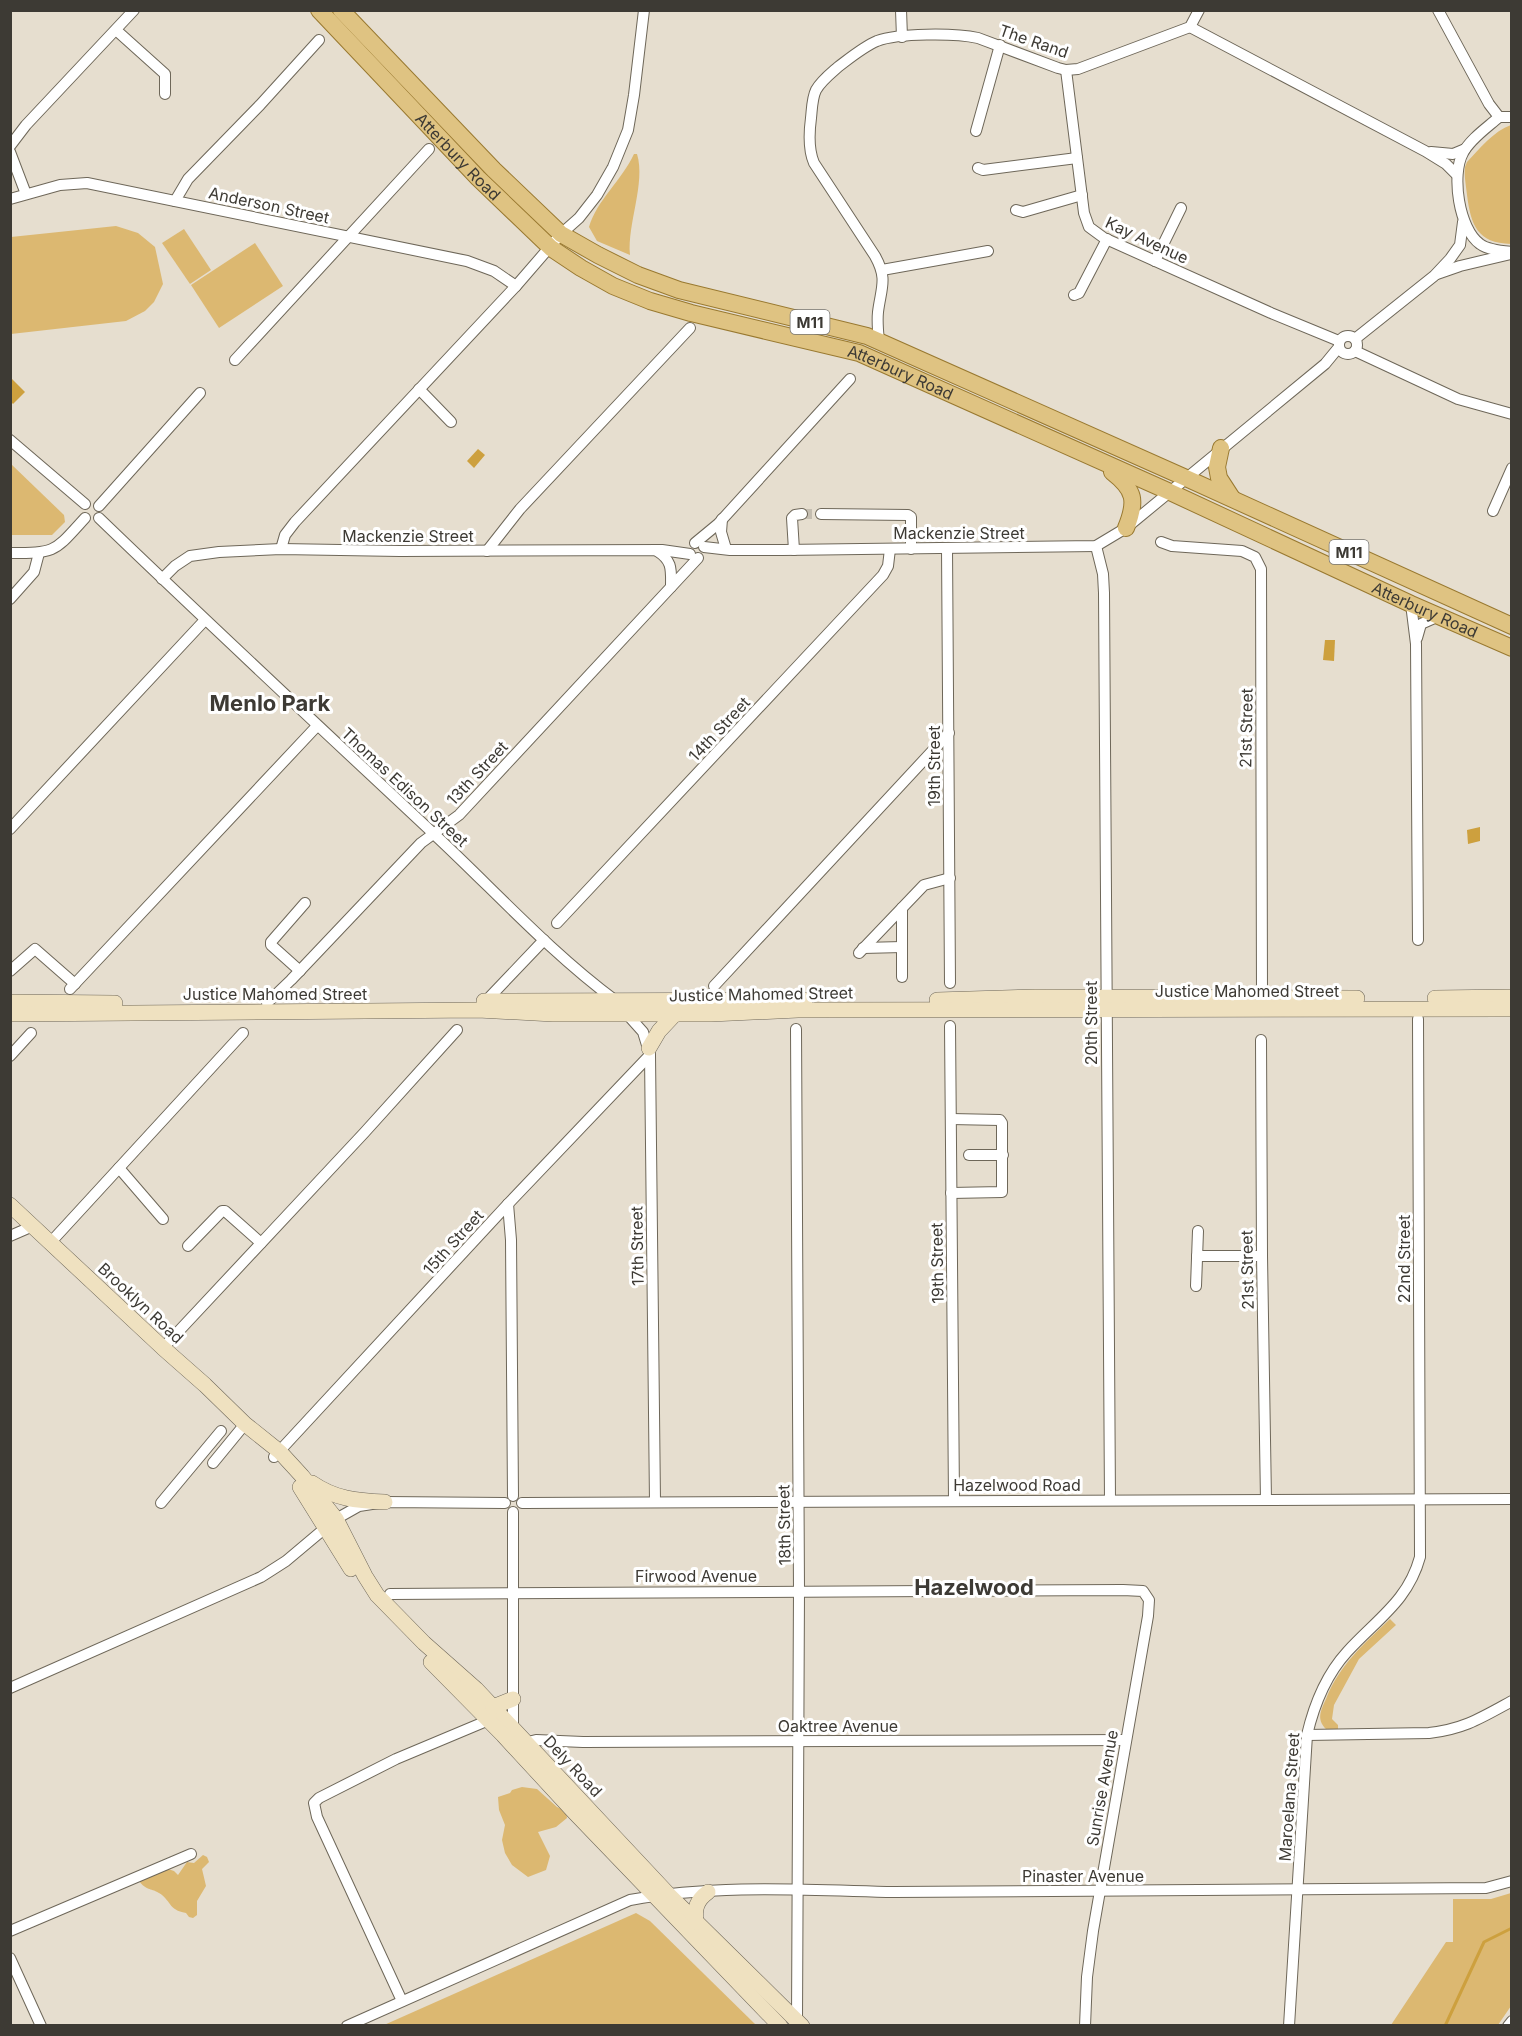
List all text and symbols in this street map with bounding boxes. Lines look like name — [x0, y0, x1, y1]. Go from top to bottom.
street label: The Rand — [997, 20, 1071, 62]
street label: Atterbury Road — [411, 108, 505, 204]
street label: Anderson Street — [207, 182, 331, 228]
street label: Kay Avenue — [1102, 212, 1192, 268]
road number: M11 — [790, 310, 830, 334]
street label: Atterbury Road — [845, 341, 957, 404]
street label: Mackenzie Street — [893, 523, 1025, 543]
street label: Mackenzie Street — [342, 526, 474, 546]
road number: M11 — [1330, 540, 1368, 564]
street label: Atterbury Road — [1369, 577, 1481, 642]
street label: 21st Street — [1235, 688, 1257, 768]
district label: Menlo Park — [210, 690, 331, 716]
street label: 14th Street — [684, 692, 754, 766]
street label: Thomas Edison Street — [338, 723, 472, 851]
street label: 19th Street — [924, 725, 944, 807]
street label: 13th Street — [442, 737, 512, 809]
street label: 20th Street — [1081, 981, 1101, 1065]
street label: Justice Mahomed Street — [1155, 981, 1339, 1001]
street label: Justice Mahomed Street — [669, 982, 853, 1006]
street label: Justice Mahomed Street — [183, 984, 367, 1004]
street label: 15th Street — [419, 1205, 487, 1279]
street label: 17th Street — [626, 1206, 648, 1286]
street label: 22nd Street — [1394, 1215, 1414, 1303]
street label: 19th Street — [926, 1222, 948, 1304]
street label: 21st Street — [1236, 1230, 1258, 1310]
street label: Brooklyn Road — [94, 1258, 188, 1348]
street label: Hazelwood Road — [953, 1475, 1081, 1495]
street label: 18th Street — [773, 1484, 795, 1566]
street label: Firwood Avenue — [635, 1566, 757, 1586]
district label: Hazelwood — [914, 1574, 1034, 1600]
street label: Oaktree Avenue — [778, 1716, 898, 1736]
street label: Sunrise Avenue — [1082, 1728, 1122, 1848]
street label: Dely Road — [539, 1731, 607, 1801]
street label: Maroelana Street — [1275, 1732, 1303, 1862]
street label: Pinaster Avenue — [1022, 1866, 1144, 1886]

